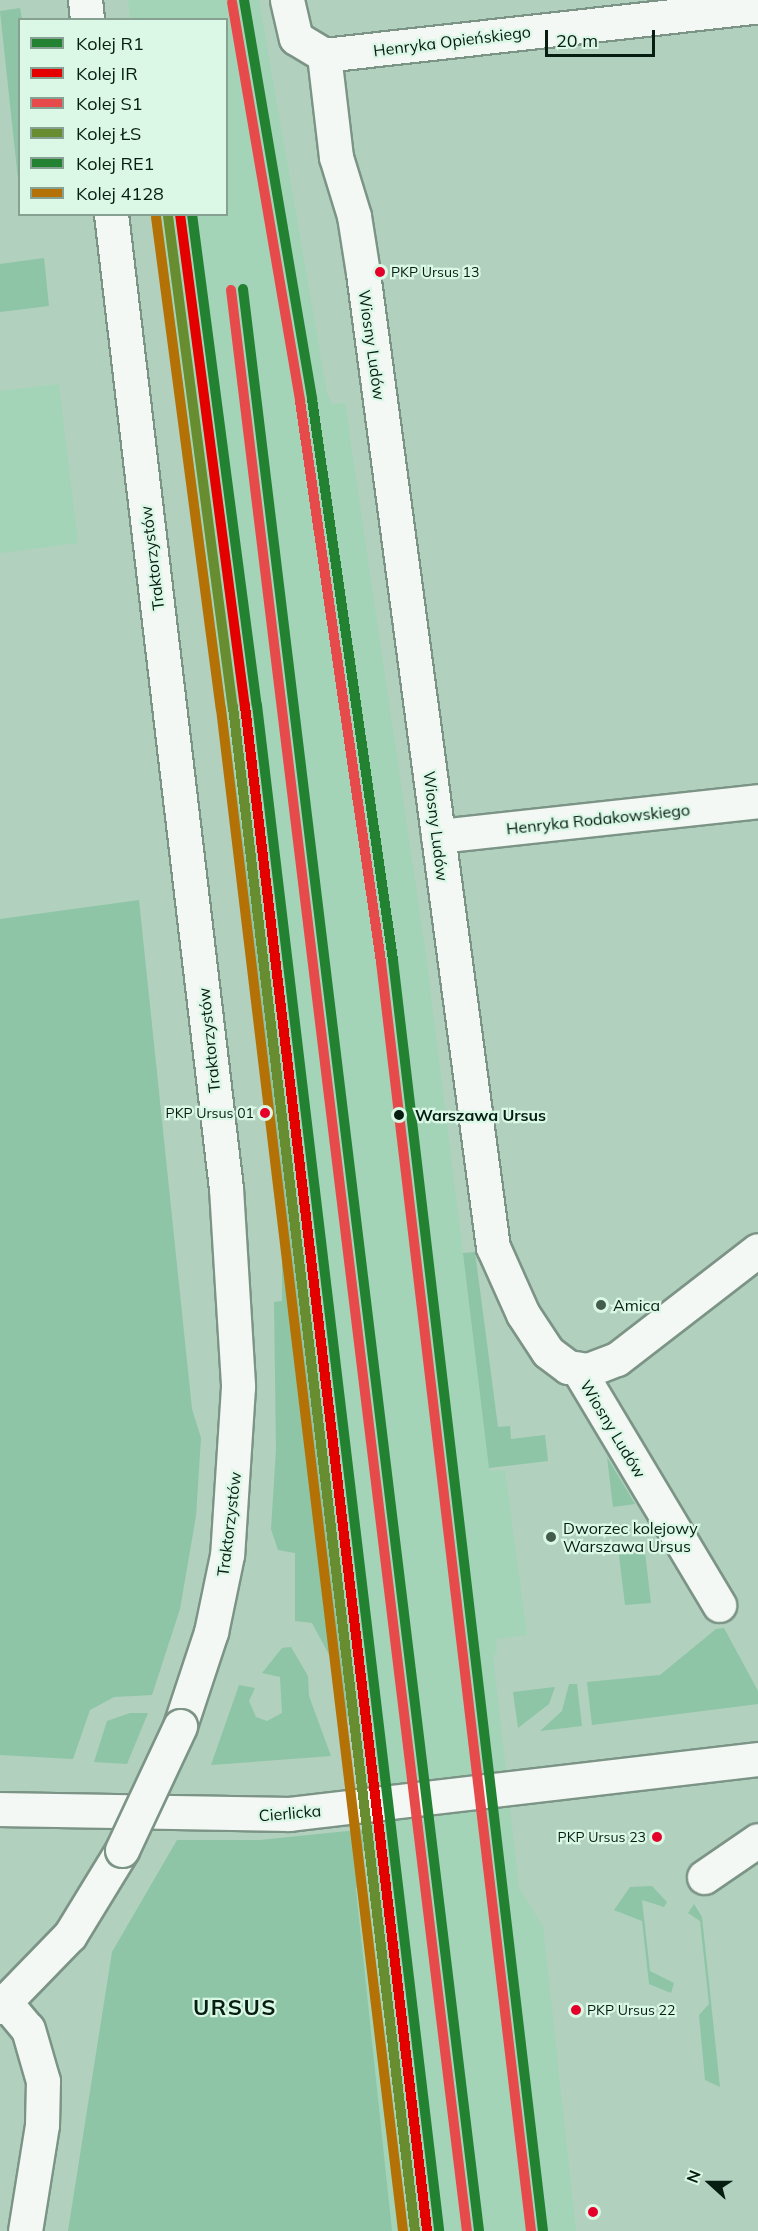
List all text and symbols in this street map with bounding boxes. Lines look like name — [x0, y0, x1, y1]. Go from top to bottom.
legend — [18, 18, 228, 216]
scale bar — [548, 18, 658, 56]
street label: Henryka Opieńskiego — [372, 22, 532, 60]
text: 20 m — [556, 29, 598, 52]
text: Kolej R1 — [76, 32, 144, 55]
text: Kolej IR — [76, 62, 138, 85]
text: Kolej S1 — [76, 92, 143, 115]
text: Kolej ŁS — [76, 122, 141, 145]
text: Kolej RE1 — [76, 152, 154, 175]
text: Kolej 4128 — [76, 182, 164, 205]
place label: PKP Ursus 13 — [391, 264, 479, 280]
marker: PKP Ursus 13 — [374, 266, 386, 278]
street label: Wiosny Ludów — [355, 289, 389, 401]
street label: Traktorzystów — [136, 505, 168, 611]
street label: Wiosny Ludów — [420, 770, 452, 882]
street label: Henryka Rodakowskiego — [505, 800, 691, 838]
street label: Traktorzystów — [194, 987, 224, 1093]
marker: Warszawa Ursus — [388, 1104, 410, 1126]
place label: PKP Ursus 01 — [166, 1105, 254, 1121]
place label: Warszawa Ursus — [415, 1105, 546, 1125]
marker: PKP Ursus 01 — [259, 1107, 271, 1119]
place label: Amica — [613, 1295, 660, 1315]
marker: Amica — [594, 1298, 608, 1312]
street label: Wiosny Ludów — [576, 1377, 650, 1481]
street label: Traktorzystów — [213, 1471, 245, 1577]
place label: Dworzec kolejowy Warszawa Ursus — [563, 1518, 698, 1556]
marker: Dworzec kolejowy Warszawa Ursus — [544, 1530, 558, 1544]
street label: Cierlicka — [258, 1801, 322, 1825]
place label: PKP Ursus 23 — [558, 1829, 646, 1845]
marker: PKP Ursus 23 — [651, 1831, 663, 1843]
district label: URSUS — [193, 1995, 277, 2021]
place label: PKP Ursus 22 — [587, 2002, 675, 2018]
marker: PKP Ursus 22 — [570, 2004, 582, 2016]
north arrow — [680, 2153, 740, 2213]
text: N — [682, 2167, 705, 2186]
unlabelled marker — [587, 2206, 599, 2218]

